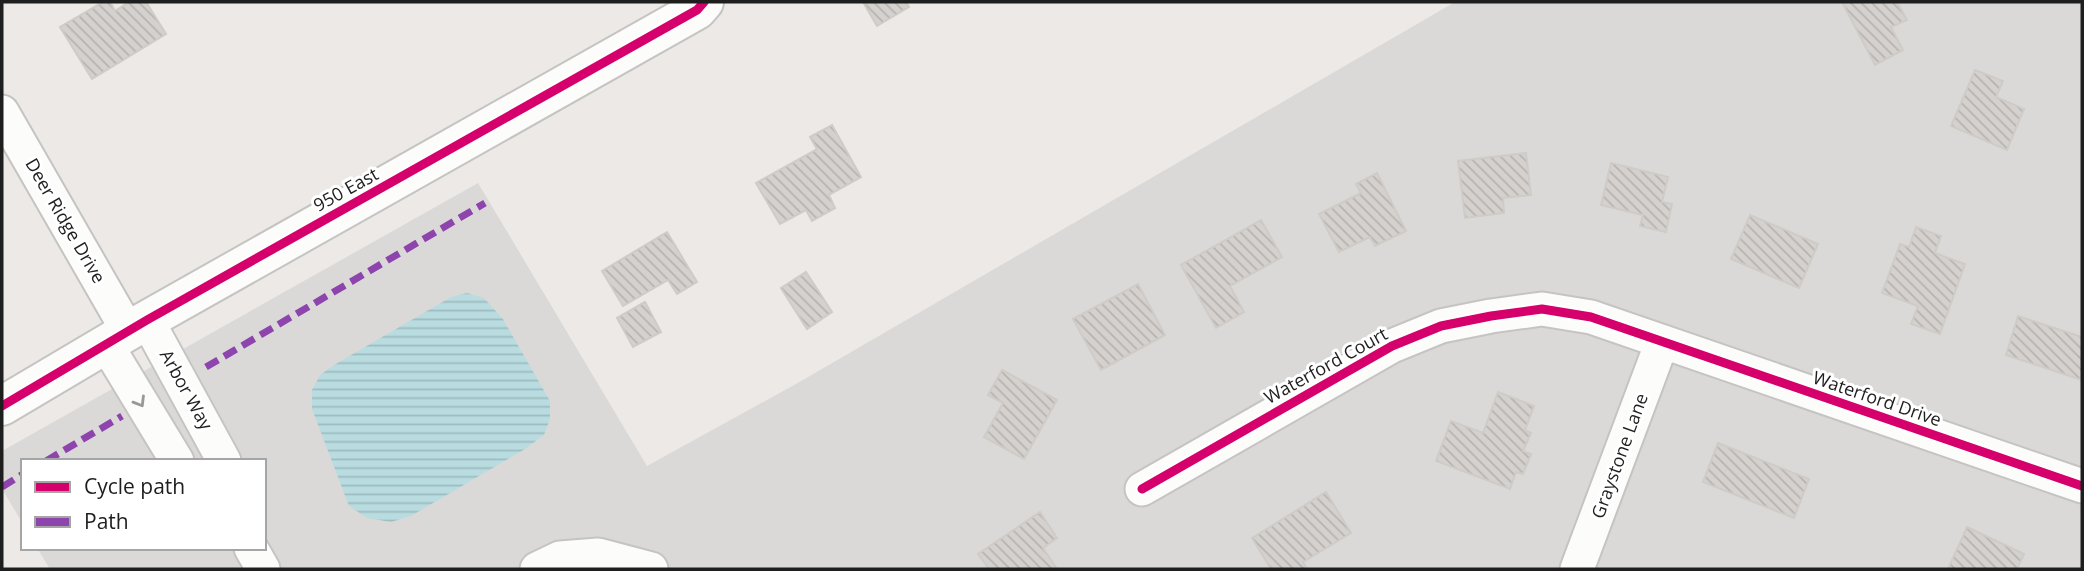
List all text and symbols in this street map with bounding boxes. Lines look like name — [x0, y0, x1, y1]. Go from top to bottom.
street label: Deer Ridge Drive — [20, 154, 111, 287]
street label: 950 East — [309, 162, 382, 217]
street label: Waterford Court — [1260, 321, 1391, 409]
street label: Arbor Way — [155, 345, 219, 435]
street label: Waterford Drive — [1810, 365, 1945, 431]
street label: Graystone Lane — [1585, 390, 1653, 522]
one-way arrow — [132, 395, 145, 408]
legend — [21, 459, 266, 550]
text: Cycle path — [84, 472, 185, 500]
text: Path — [84, 507, 129, 535]

